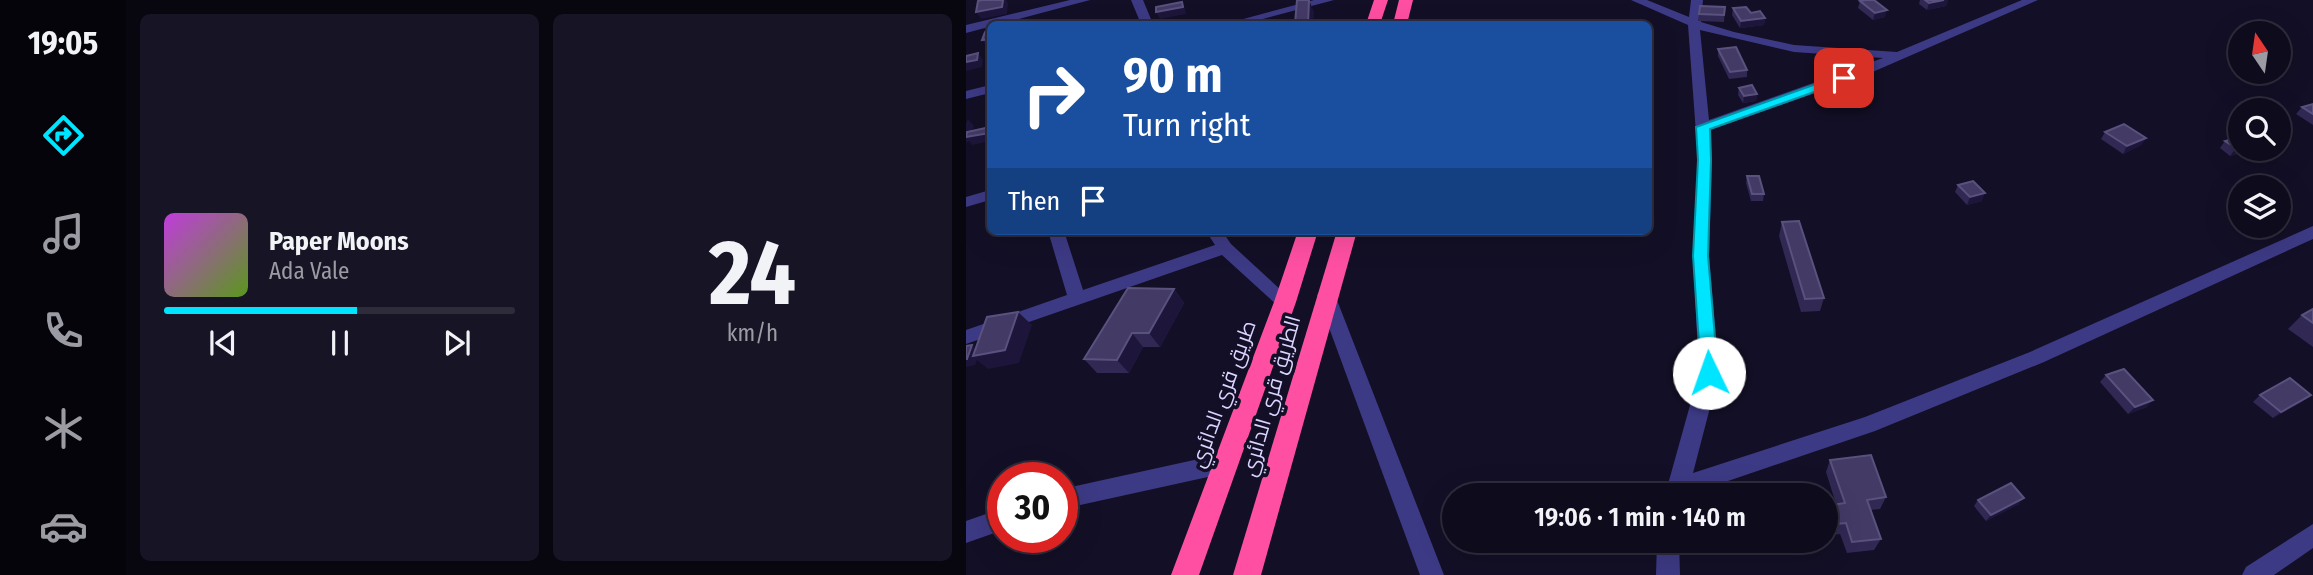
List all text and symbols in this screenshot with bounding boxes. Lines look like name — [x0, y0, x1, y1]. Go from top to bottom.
north arrow — [2228, 21, 2291, 84]
map controls — [2228, 21, 2291, 238]
text: 19:05 — [28, 24, 98, 62]
text: 90 m — [1123, 46, 1223, 105]
pin — [1814, 48, 1874, 108]
icon: right — [1008, 49, 1099, 140]
icon: arrive — [1825, 59, 1863, 97]
button: search — [2228, 98, 2291, 161]
text: Turn right — [1123, 106, 1250, 144]
icon: directions — [39, 111, 88, 160]
button: layers — [2228, 175, 2291, 238]
icon: arrive — [1074, 182, 1112, 220]
text: Then — [1008, 186, 1060, 217]
icon: music — [39, 209, 88, 258]
text: 24 — [709, 219, 796, 328]
text: Paper Moons — [269, 226, 409, 257]
text: Ada Vale — [269, 257, 349, 285]
icon: phone — [39, 306, 88, 355]
street label: الطريق قري الدائري — [1236, 312, 1309, 480]
street label: طريق قري الدائري — [1184, 317, 1264, 472]
text: km/h — [727, 319, 778, 347]
icon: previous — [204, 324, 242, 362]
icon: pause — [321, 324, 359, 362]
icon: next — [438, 324, 476, 362]
position arrow — [1672, 336, 1746, 410]
icon: climate — [39, 404, 88, 453]
speed limit sign: 30 — [987, 462, 1078, 553]
icon: car — [39, 502, 88, 551]
text: 19:06 · 1 min · 140 m — [1534, 502, 1746, 533]

